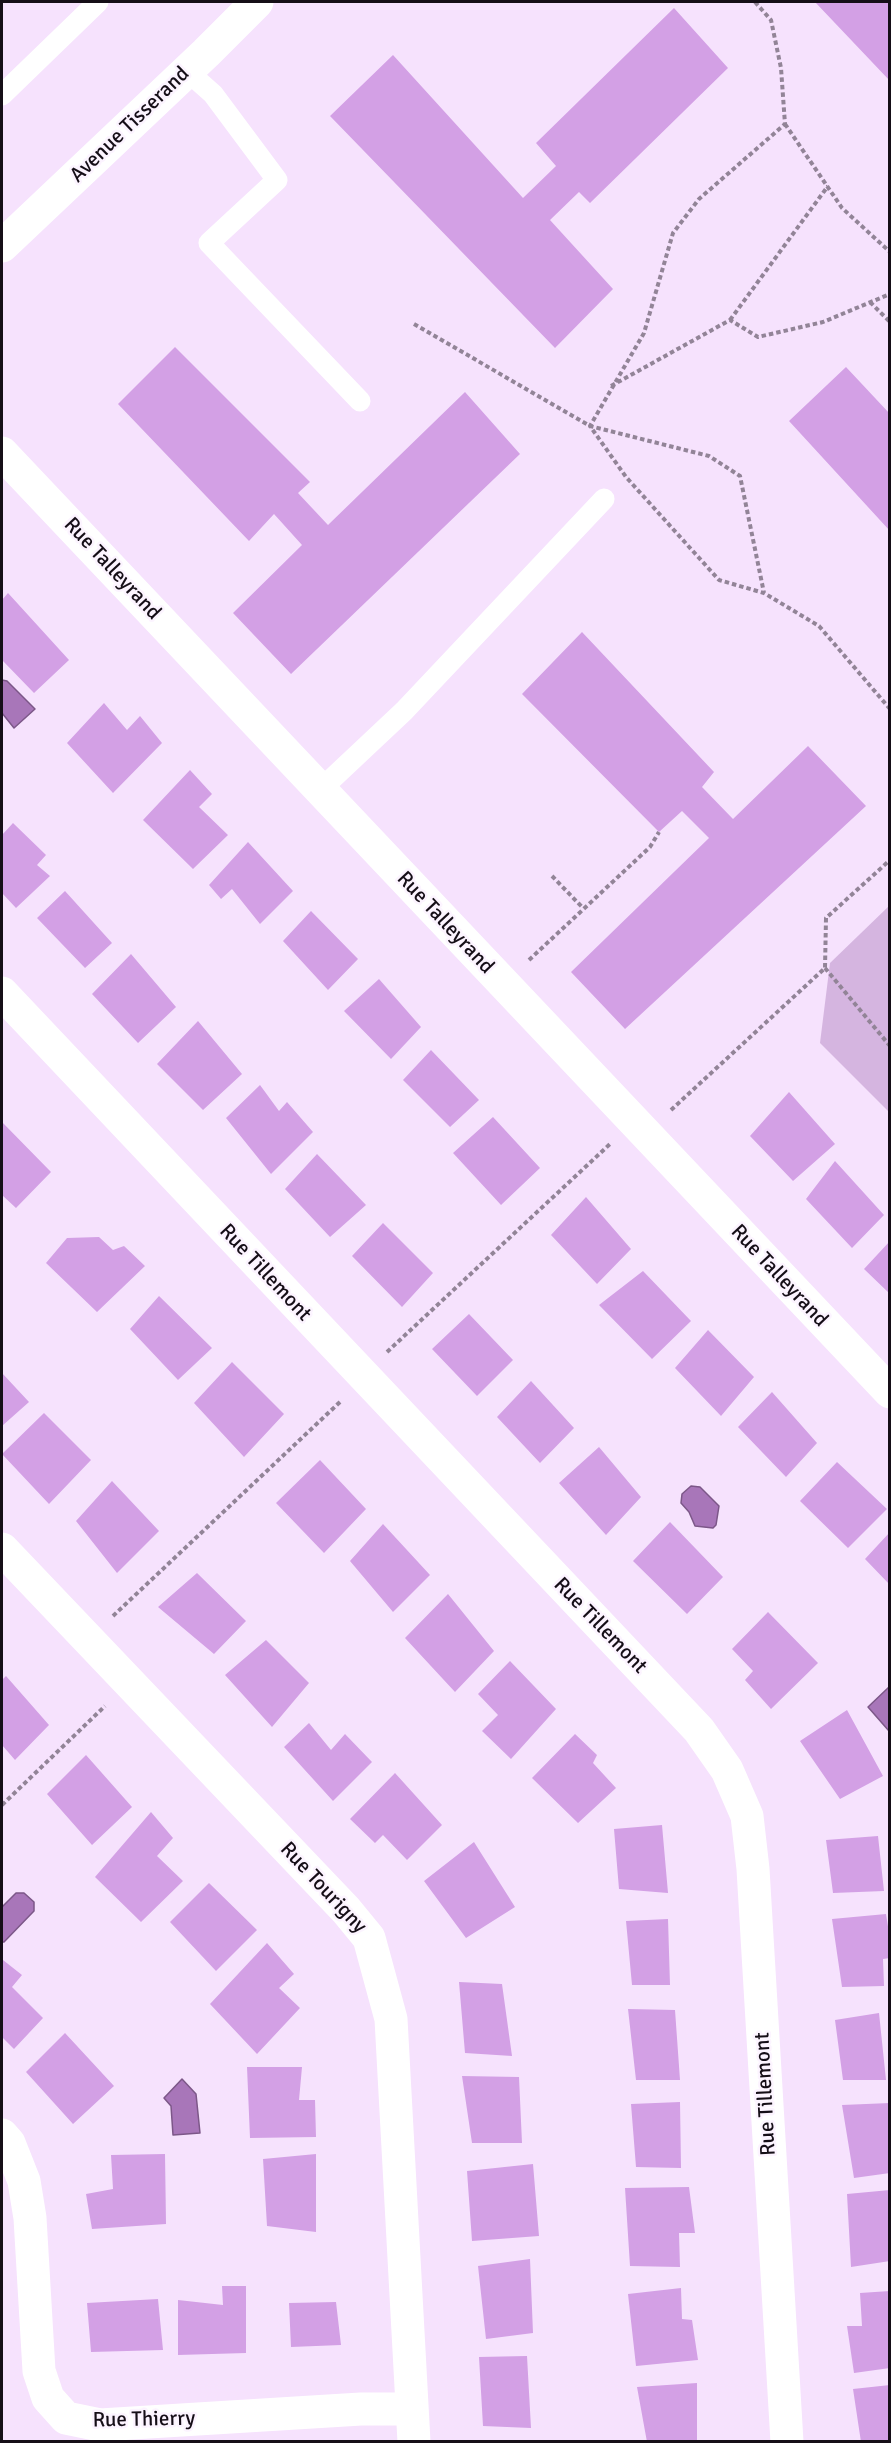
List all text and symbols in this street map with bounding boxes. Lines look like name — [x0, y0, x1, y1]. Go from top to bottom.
street label: Avenue Tisserand — [65, 62, 195, 188]
street label: Rue Talleyrand — [58, 513, 166, 625]
street label: Rue Talleyrand — [391, 867, 499, 979]
street label: Rue Tillemont — [214, 1219, 316, 1327]
street label: Rue Talleyrand — [725, 1220, 833, 1332]
street label: Rue Tillemont — [548, 1573, 652, 1679]
street label: Rue Tourigny — [274, 1837, 372, 1939]
street label: Rue Tillemont — [750, 2032, 782, 2156]
street label: Rue Thierry — [93, 2407, 195, 2433]

